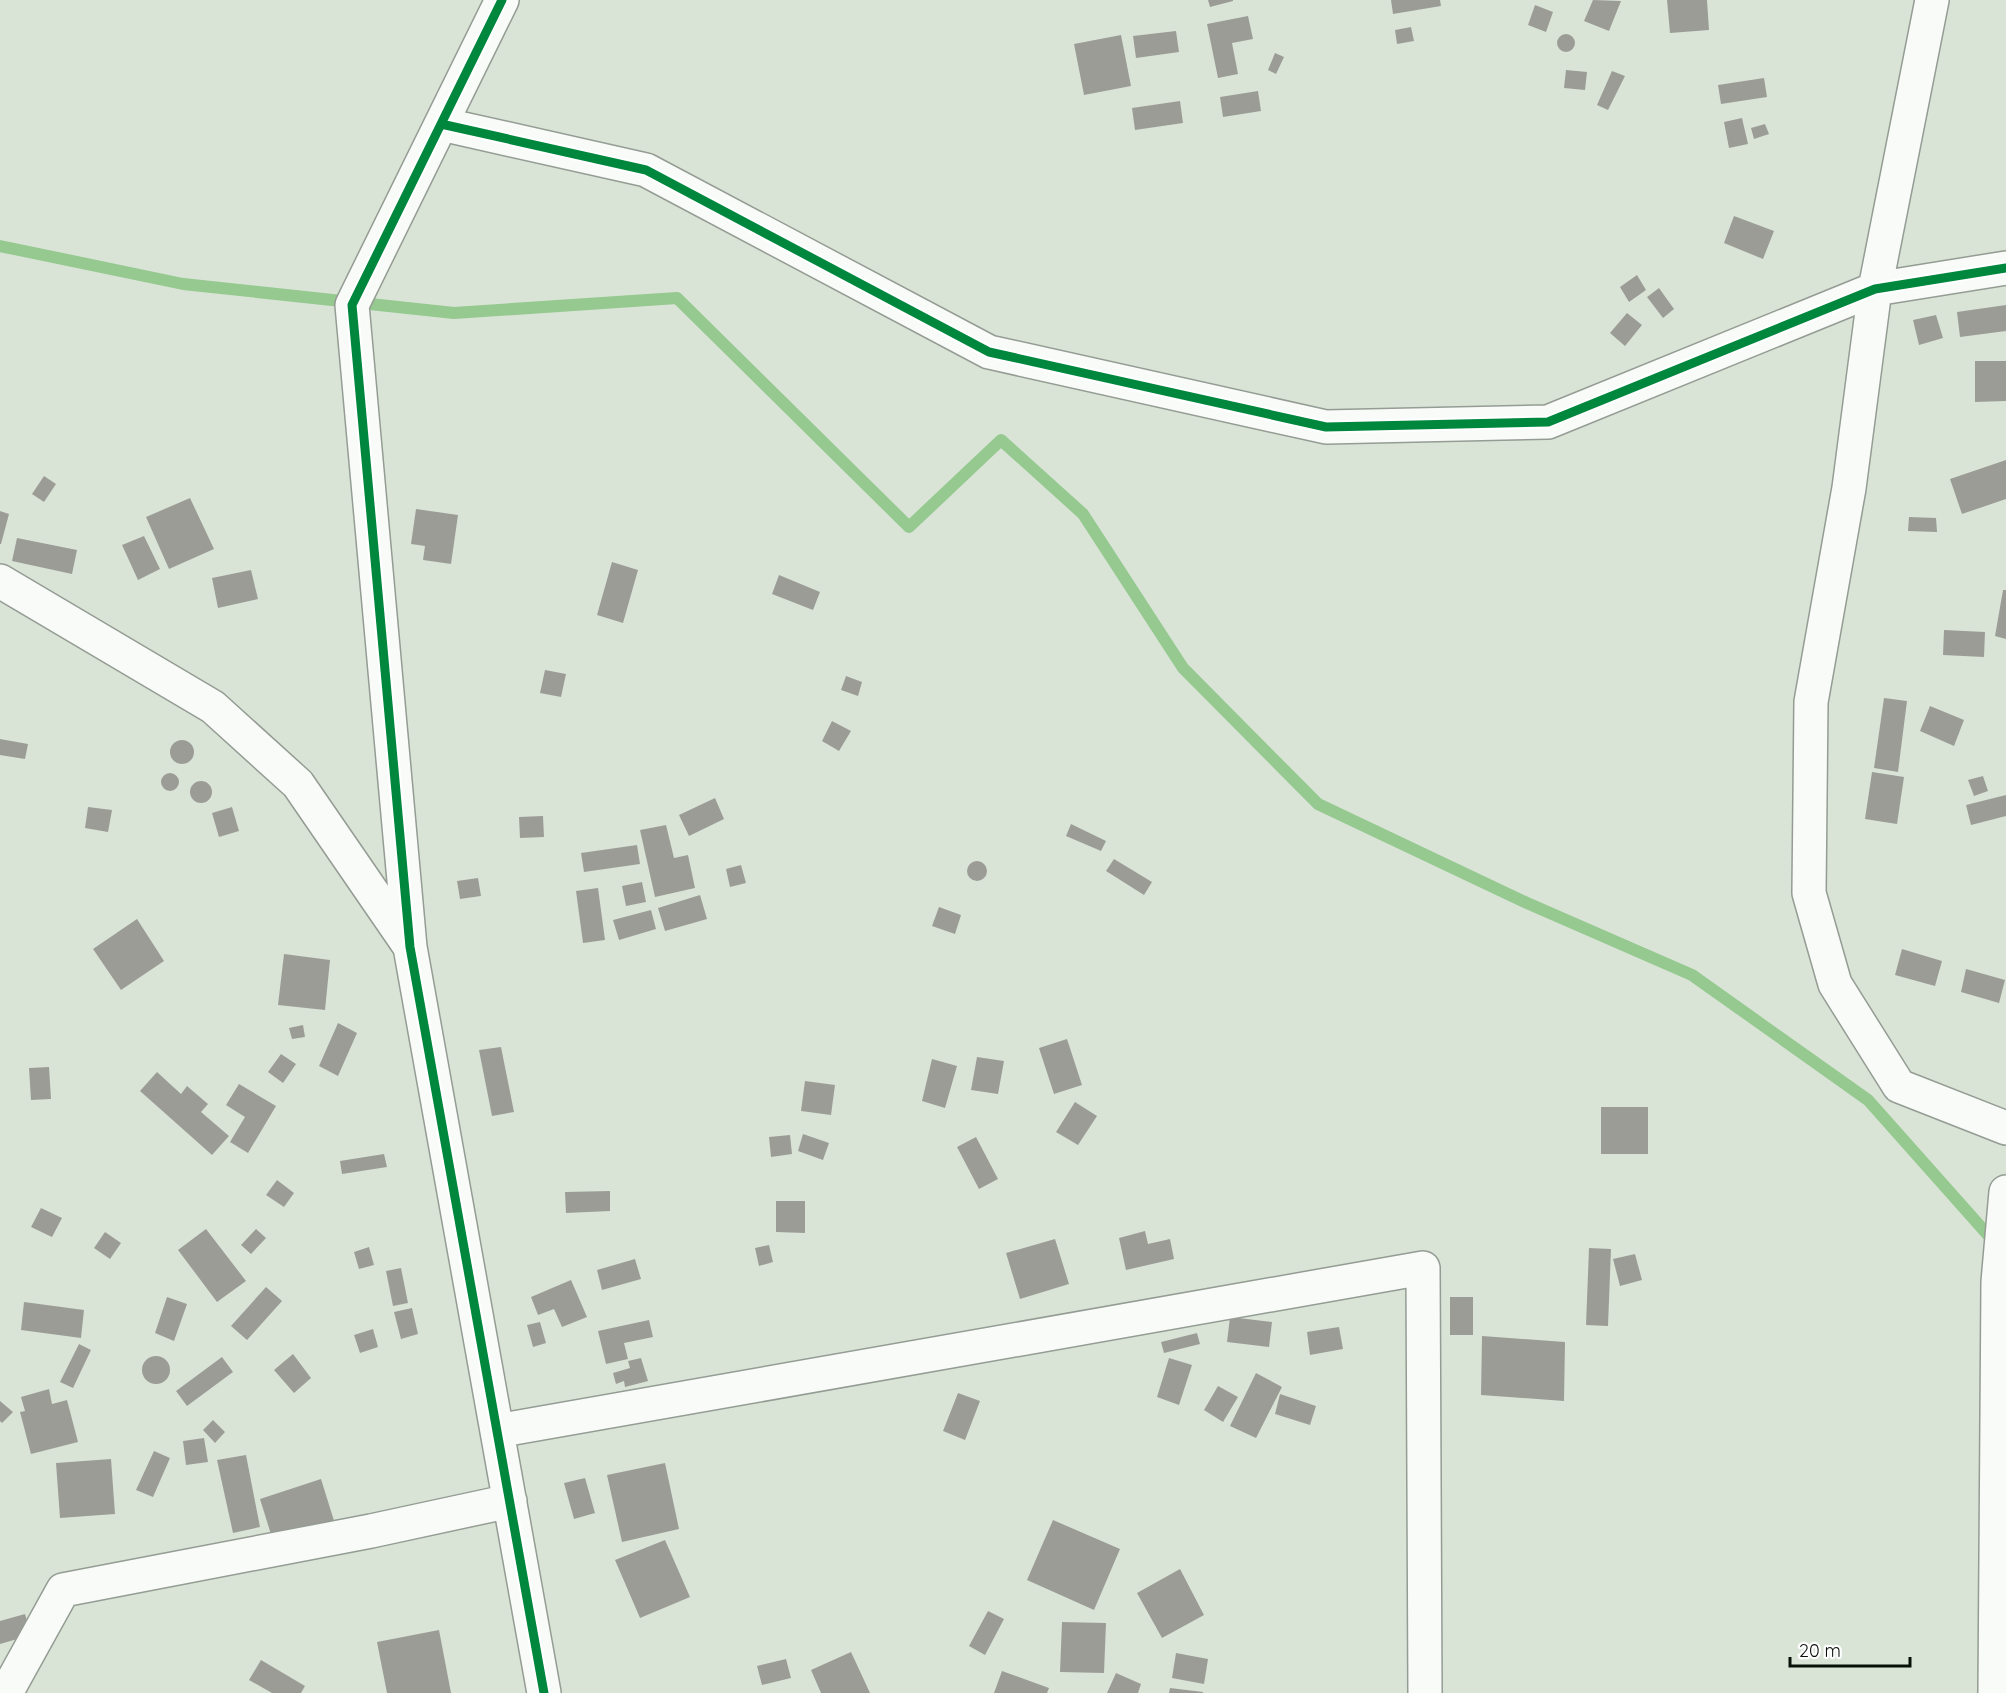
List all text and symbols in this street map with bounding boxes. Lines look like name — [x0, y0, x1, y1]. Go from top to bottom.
scale bar — [1790, 1630, 1910, 1668]
text: 20 m — [1799, 1639, 1841, 1662]

